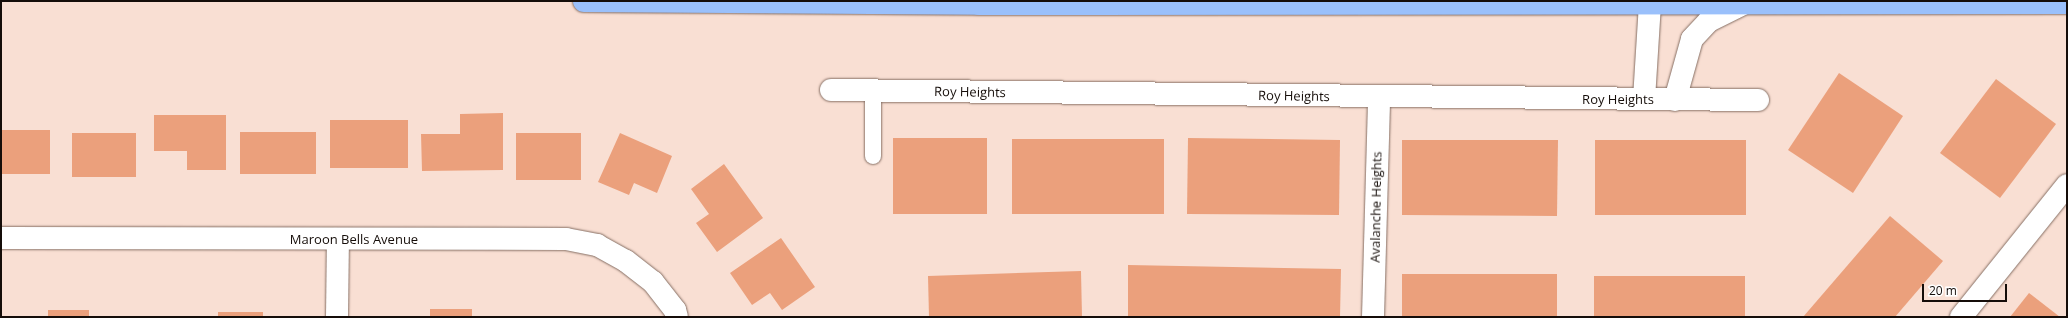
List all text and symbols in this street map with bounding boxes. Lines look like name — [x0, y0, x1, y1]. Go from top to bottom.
street label: Roy Heights — [934, 84, 1006, 100]
street label: Roy Heights — [1258, 88, 1330, 104]
street label: Roy Heights — [1582, 91, 1654, 107]
street label: Avalanche Heights — [1367, 151, 1385, 263]
street label: Maroon Bells Avenue — [290, 231, 418, 247]
scale bar — [1924, 276, 2009, 302]
text: 20 m — [1929, 282, 1957, 299]

